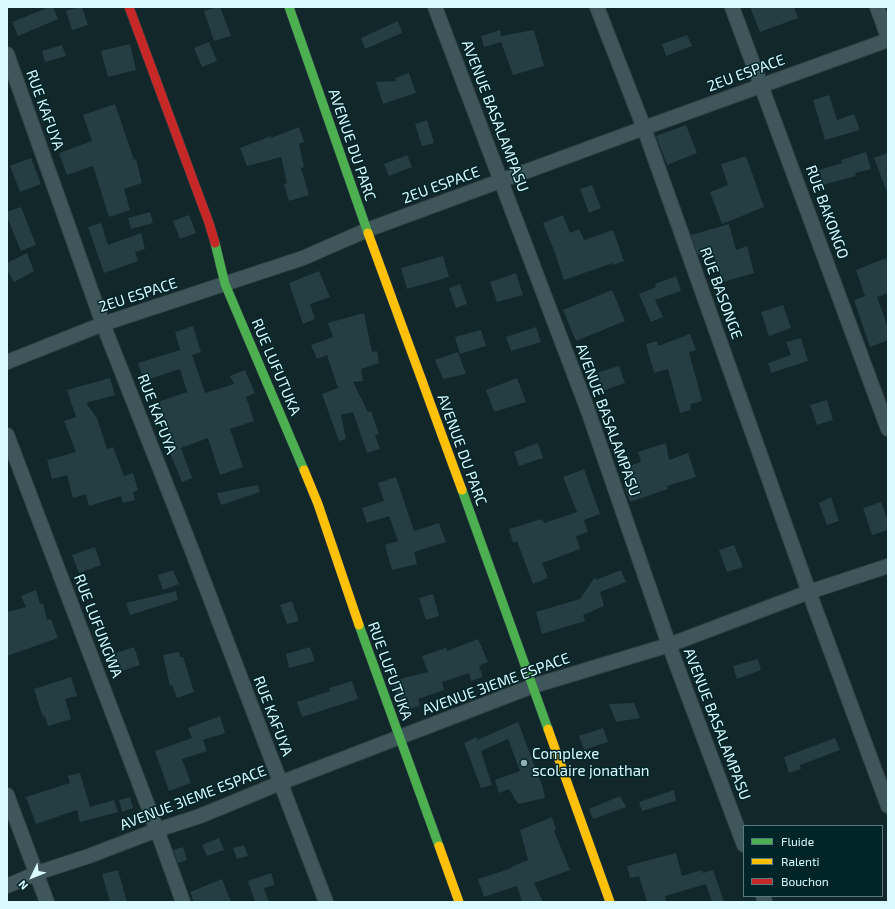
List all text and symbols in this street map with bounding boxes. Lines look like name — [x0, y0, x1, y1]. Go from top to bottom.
street label: AVENUE BASALAMPASU — [458, 37, 532, 195]
street label: 2EU ESPACE — [705, 51, 787, 95]
street label: RUE KAFUYA — [22, 67, 68, 153]
street label: AVENUE DU PARC — [324, 87, 380, 203]
street label: 2EU ESPACE — [400, 163, 482, 207]
street label: RUE BAKONGO — [802, 163, 852, 261]
street label: RUE BASONGE — [696, 245, 746, 341]
street label: 2EU ESPACE — [96, 274, 180, 316]
street label: RUE LUFUTUKA — [248, 316, 304, 418]
street label: AVENUE BASALAMPASU — [572, 341, 644, 499]
street label: RUE KAFUYA — [133, 371, 181, 457]
street label: AVENUE DU PARC — [433, 392, 491, 508]
street label: RUE LUFUNGWA — [70, 572, 126, 680]
street label: RUE LUFUTUKA — [364, 619, 416, 723]
street label: AVENUE BASALAMPASU — [680, 645, 754, 803]
street label: AVENUE 3IEME ESPACE — [420, 649, 572, 719]
street label: RUE KAFUYA — [249, 673, 297, 759]
place label: Complexe scolaire jonathan — [532, 745, 650, 780]
marker: Complexe scolaire jonathan — [519, 758, 529, 768]
street label: AVENUE 3IEME ESPACE — [117, 762, 269, 834]
legend — [743, 825, 883, 897]
text: Fluide — [781, 834, 814, 848]
text: Ralenti — [781, 854, 820, 868]
north arrow — [12, 857, 52, 897]
text: Bouchon — [781, 874, 829, 888]
text: N — [15, 878, 30, 893]

